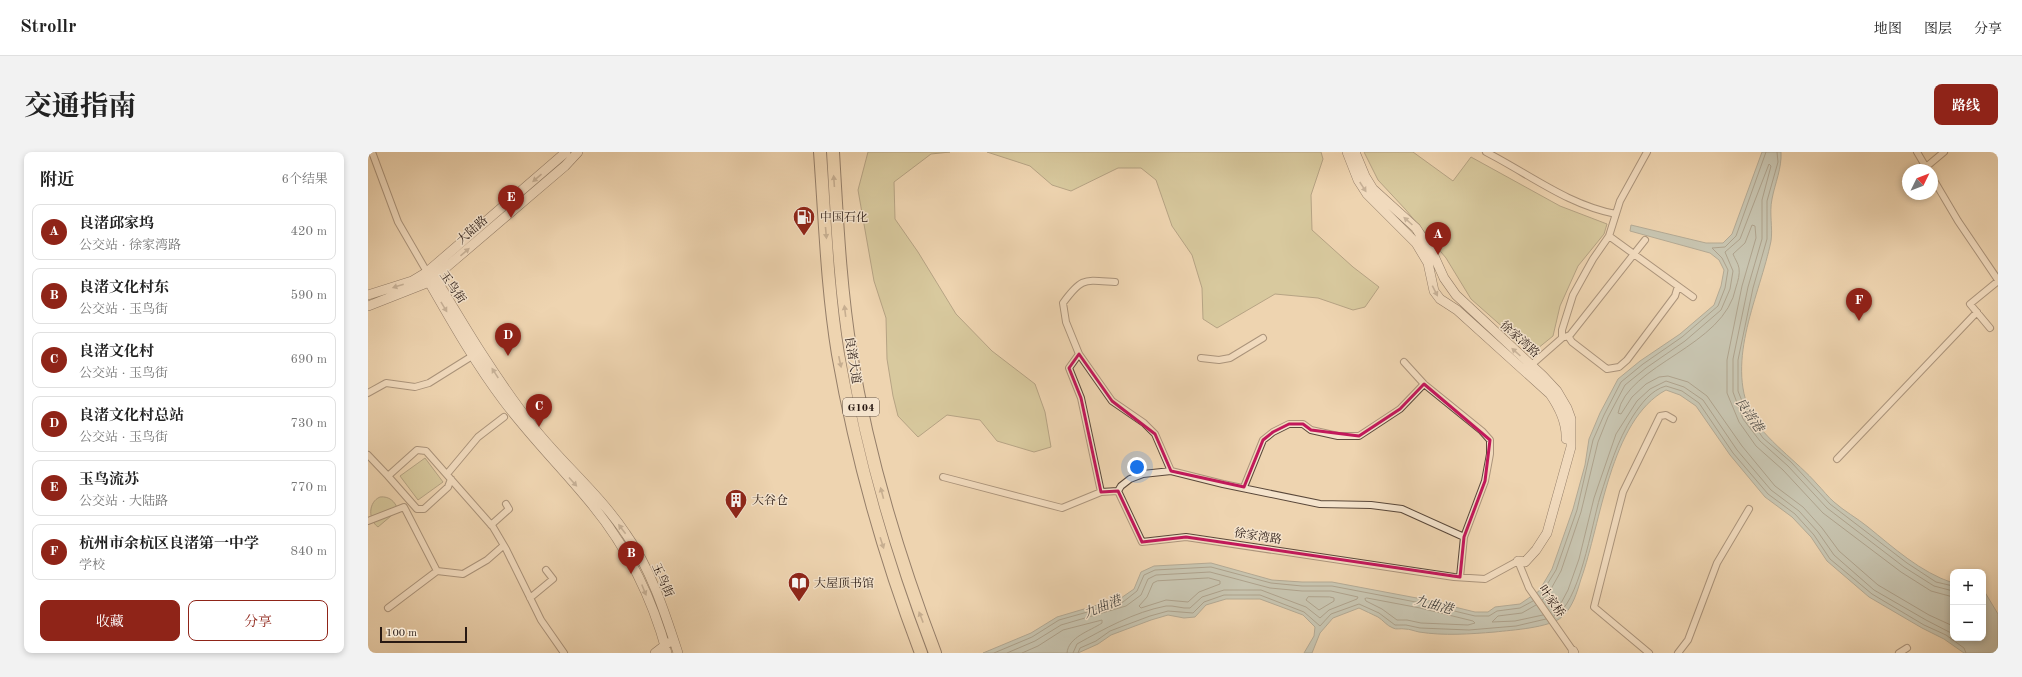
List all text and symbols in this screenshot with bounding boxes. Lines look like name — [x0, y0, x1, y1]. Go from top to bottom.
text: Strollr — [20, 18, 76, 37]
text: 地图 — [1874, 22, 1902, 36]
text: 图层 — [1924, 22, 1952, 36]
text: 分享 — [1974, 22, 2002, 36]
button: 路线 — [1934, 84, 1998, 125]
text: 交通指南 — [24, 94, 136, 122]
north arrow — [1902, 164, 1938, 200]
text: 附近 — [40, 172, 74, 189]
text: 6个结果 — [281, 173, 328, 186]
one-way arrow — [531, 173, 542, 182]
one-way arrow — [831, 175, 838, 187]
one-way arrow — [1359, 182, 1367, 193]
pin: E — [498, 185, 524, 218]
fuel station icon: 中国石化 — [791, 204, 817, 237]
place label: 中国石化 — [820, 210, 868, 224]
street label: 大陆路 — [454, 213, 490, 247]
one-way arrow — [1402, 216, 1413, 225]
text: 良渚邱家坞 — [79, 217, 154, 232]
pin: A — [1425, 222, 1451, 255]
text: A — [49, 225, 59, 238]
text: 420 m — [290, 225, 327, 238]
one-way arrow — [823, 227, 830, 239]
text: 公交站 · 徐家湾路 — [79, 239, 181, 252]
one-way arrow — [460, 248, 469, 257]
street label: 玉鸟街 — [437, 268, 470, 307]
text: 良渚文化村东 — [79, 281, 169, 296]
one-way arrow — [392, 283, 404, 289]
one-way arrow — [1432, 285, 1439, 297]
pin: F — [1846, 288, 1872, 321]
text: B — [49, 289, 59, 302]
text: 590 m — [290, 289, 327, 302]
one-way arrow — [440, 301, 447, 313]
text: 公交站 · 玉鸟街 — [79, 303, 168, 316]
one-way arrow — [842, 305, 849, 317]
street label: 徐家湾路 — [1497, 318, 1543, 360]
pin: D — [495, 323, 521, 356]
street label: 良渚大道 — [842, 335, 864, 385]
text: 良渚文化村 — [79, 345, 154, 360]
one-way arrow — [1511, 347, 1521, 356]
text: C — [50, 353, 58, 366]
text: 690 m — [290, 353, 327, 366]
one-way arrow — [837, 356, 843, 368]
text: 公交站 · 玉鸟街 — [79, 367, 168, 380]
one-way arrow — [491, 368, 499, 379]
pin: C — [526, 394, 552, 427]
water label: 良渚港 — [1732, 395, 1767, 436]
road number: G104 — [843, 398, 879, 416]
text: 良渚文化村总站 — [79, 409, 184, 424]
text: D — [49, 417, 59, 430]
text: 730 m — [290, 417, 327, 430]
text: 公交站 · 玉鸟街 — [79, 431, 168, 444]
your location — [1127, 457, 1147, 477]
text: 玉鸟流苏 — [79, 473, 139, 488]
one-way arrow — [568, 478, 577, 487]
text: E — [50, 481, 58, 494]
text: 770 m — [290, 481, 327, 494]
building icon: 大谷仓 — [723, 487, 749, 520]
one-way arrow — [879, 487, 885, 499]
place label: 大谷仓 — [752, 493, 788, 507]
text: 公交站 · 大陆路 — [79, 495, 168, 508]
one-way arrow — [618, 523, 626, 534]
street label: 徐家湾路 — [1233, 525, 1283, 547]
text: 杭州市余杭区良渚第一中学 — [79, 537, 259, 552]
one-way arrow — [879, 537, 885, 549]
pin: B — [618, 541, 644, 574]
text: F — [50, 545, 58, 558]
text: 840 m — [290, 545, 327, 558]
text: 学校 — [79, 559, 105, 572]
street label: 玉鸟街 — [649, 561, 677, 600]
map controls — [1950, 569, 1986, 641]
button: + — [1950, 569, 1986, 605]
library icon: 大屋顶书馆 — [786, 570, 812, 603]
place label: 大屋顶书馆 — [814, 576, 874, 590]
street label: 叶家桥 — [1536, 582, 1568, 620]
one-way arrow — [642, 585, 648, 597]
water label: 九曲港 — [1082, 592, 1125, 621]
water label: 九曲港 — [1413, 593, 1456, 617]
button: 收藏 — [40, 600, 180, 641]
button: 分享 — [188, 600, 328, 641]
button: − — [1950, 605, 1986, 641]
one-way arrow — [918, 610, 924, 622]
scale bar — [380, 625, 467, 644]
text: 100 m — [386, 628, 417, 639]

